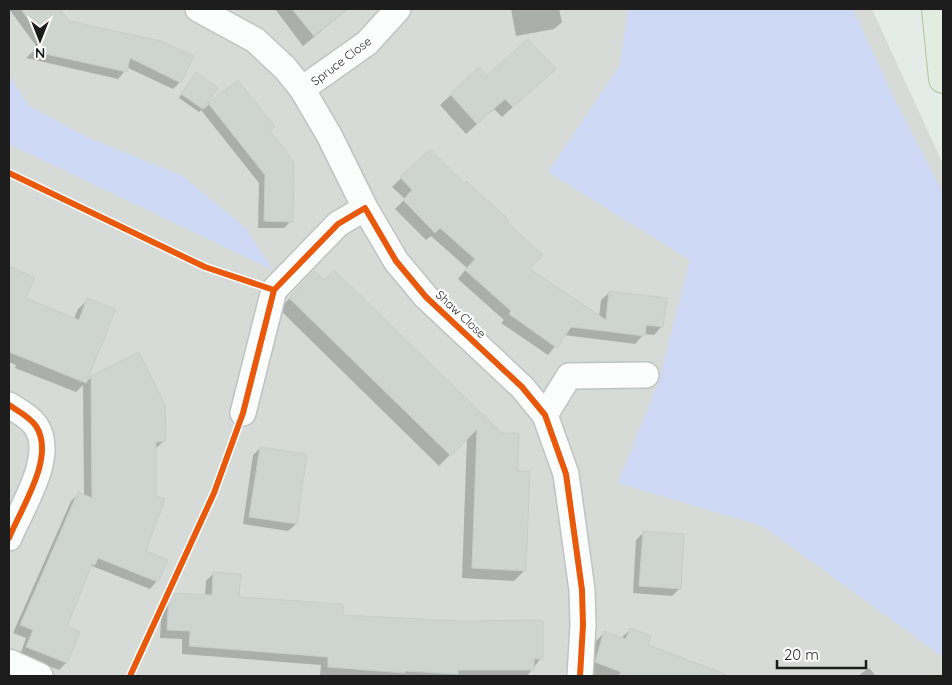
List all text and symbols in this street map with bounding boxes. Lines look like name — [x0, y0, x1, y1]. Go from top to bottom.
north arrow — [15, 15, 65, 65]
street label: Spruce Close — [308, 33, 374, 89]
text: N — [35, 44, 45, 62]
street label: Shaw Close — [433, 287, 489, 341]
scale bar — [777, 638, 866, 670]
text: 20 m — [784, 645, 819, 664]

